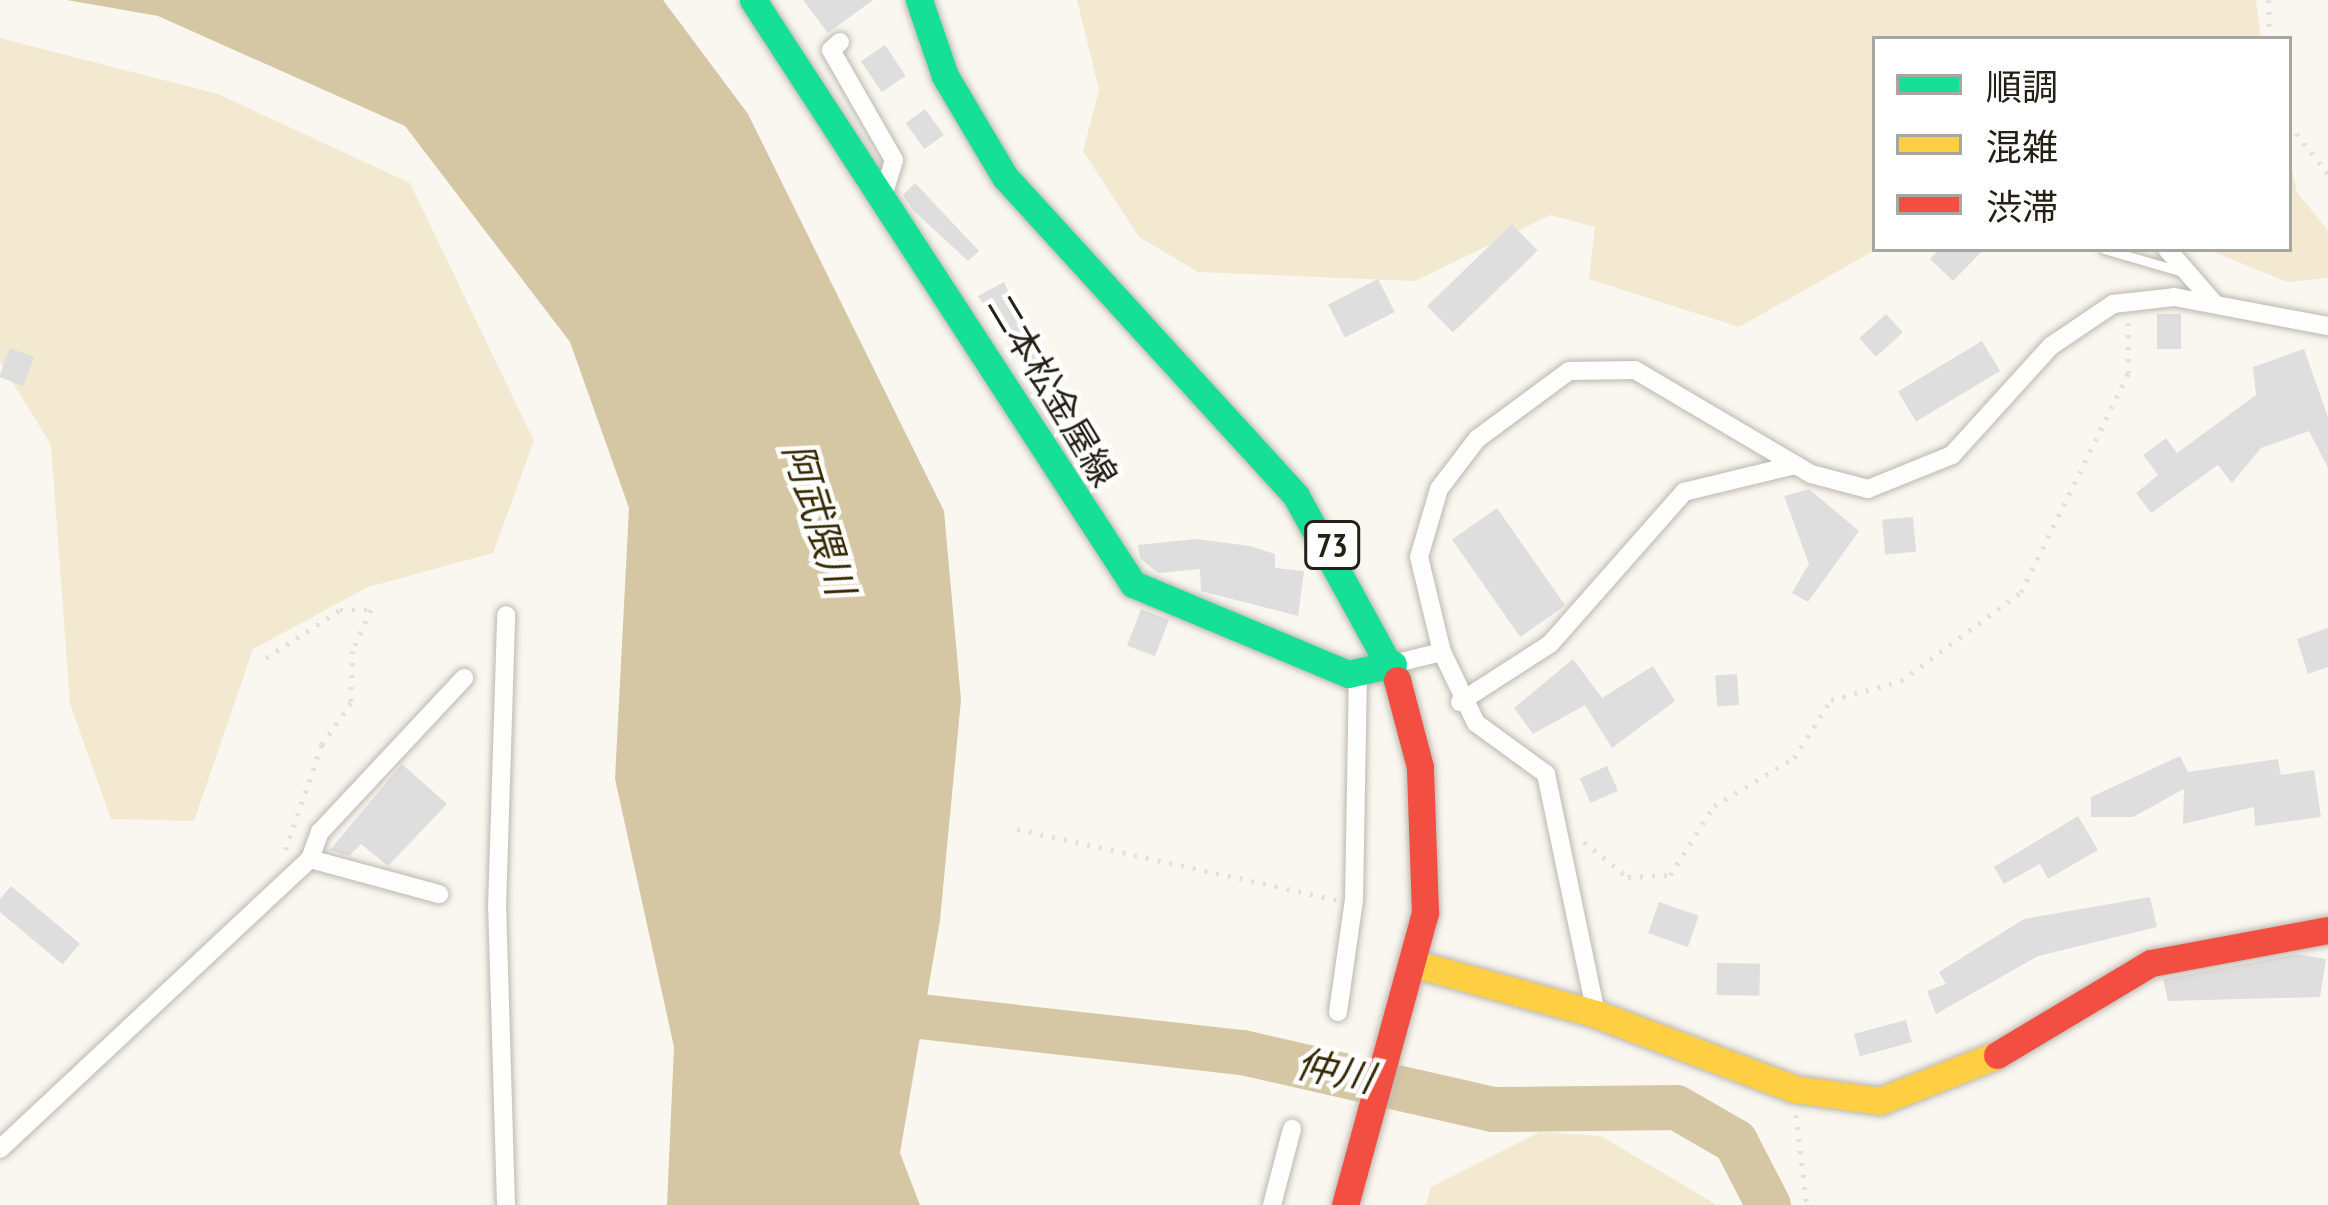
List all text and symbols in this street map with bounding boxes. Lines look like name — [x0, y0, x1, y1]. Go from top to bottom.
legend — [1872, 36, 2292, 252]
text: 順調 — [1986, 63, 2058, 110]
text: 混雑 — [1986, 123, 2058, 170]
text: 渋滞 — [1986, 183, 2058, 230]
street label: 二本松金屋線 — [979, 286, 1127, 494]
water label: 阿武隈川 — [774, 438, 864, 600]
road number: 73 — [1302, 518, 1362, 572]
water label: 仲川 — [1292, 1040, 1378, 1102]

